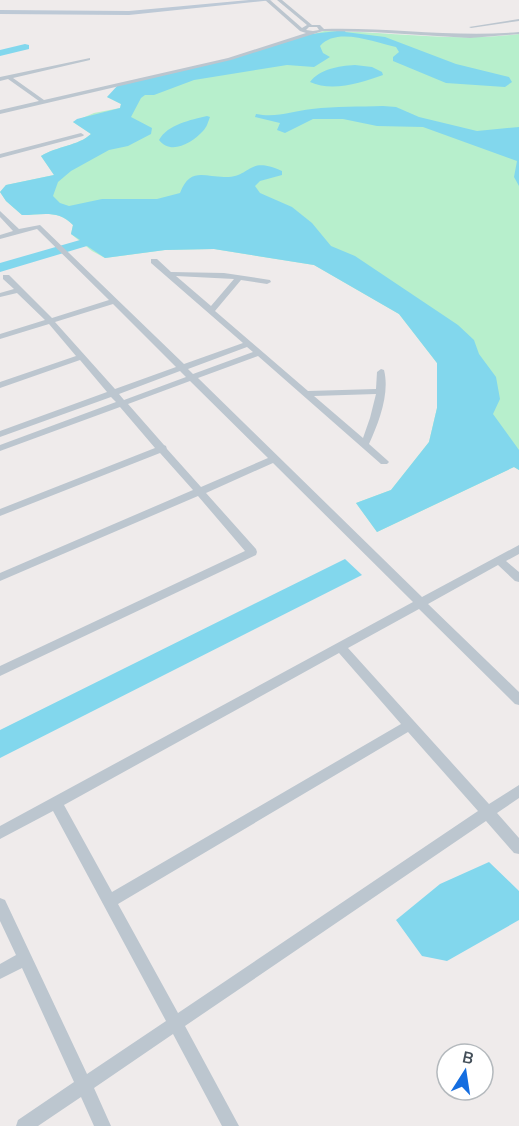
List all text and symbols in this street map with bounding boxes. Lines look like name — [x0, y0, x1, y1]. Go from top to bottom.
north arrow — [435, 1042, 495, 1102]
text: B — [460, 1046, 476, 1070]

